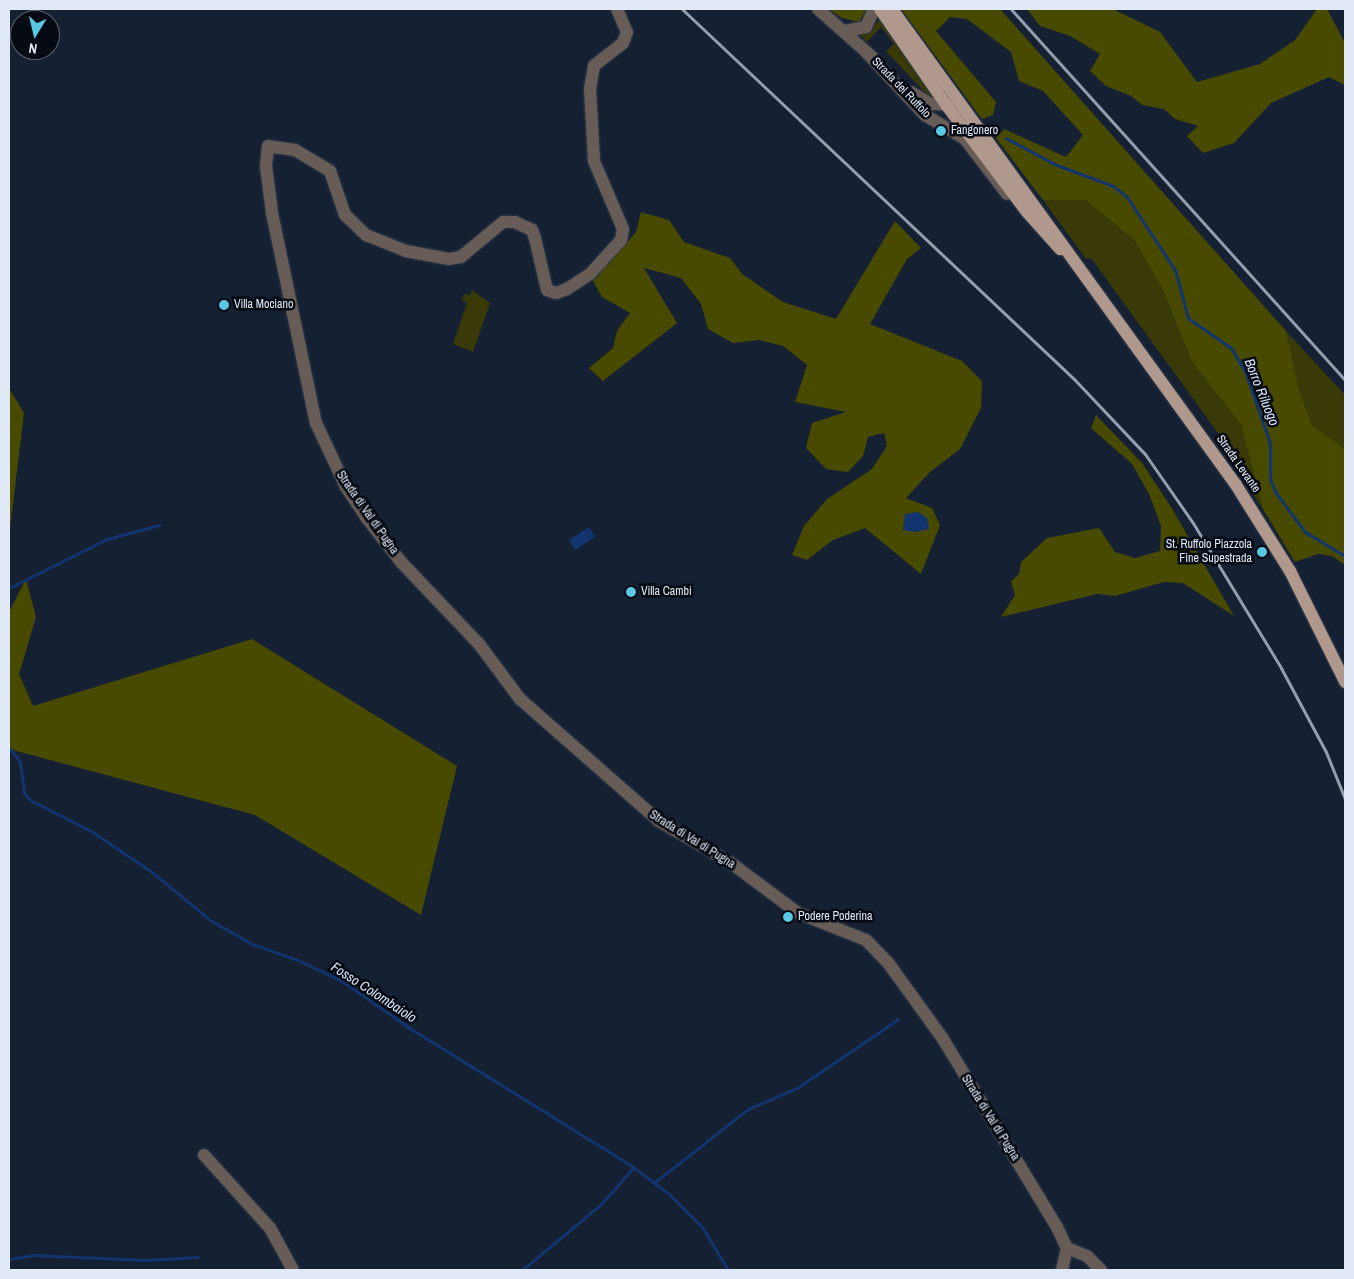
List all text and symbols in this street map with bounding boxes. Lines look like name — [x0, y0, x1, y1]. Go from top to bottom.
north arrow — [10, 10, 60, 60]
text: N — [27, 39, 38, 58]
street label: Strada del Ruffolo — [869, 55, 933, 121]
place label: Fangonero — [951, 124, 998, 138]
marker: Fangonero — [935, 125, 947, 137]
place label: Villa Mociano — [234, 298, 293, 312]
marker: Villa Mociano — [218, 299, 230, 311]
water label: Borro Riluogo — [1241, 356, 1283, 428]
street label: Strada Levante — [1213, 433, 1263, 495]
street label: Strada di Val di Pugna — [333, 469, 401, 557]
place label: St. Ruffolo Piazzola Fine Supestrada — [1166, 538, 1252, 566]
marker: St. Ruffolo Piazzola Fine Supestrada — [1256, 546, 1268, 558]
place label: Villa Cambi — [641, 585, 692, 599]
marker: Villa Cambi — [625, 586, 637, 598]
street label: Strada di Val di Pugna — [647, 808, 737, 872]
place label: Podere Poderina — [798, 910, 872, 924]
marker: Podere Poderina — [782, 911, 794, 923]
water label: Fosso Colombaiolo — [328, 958, 420, 1026]
street label: Strada di Val di Pugna — [958, 1073, 1022, 1163]

